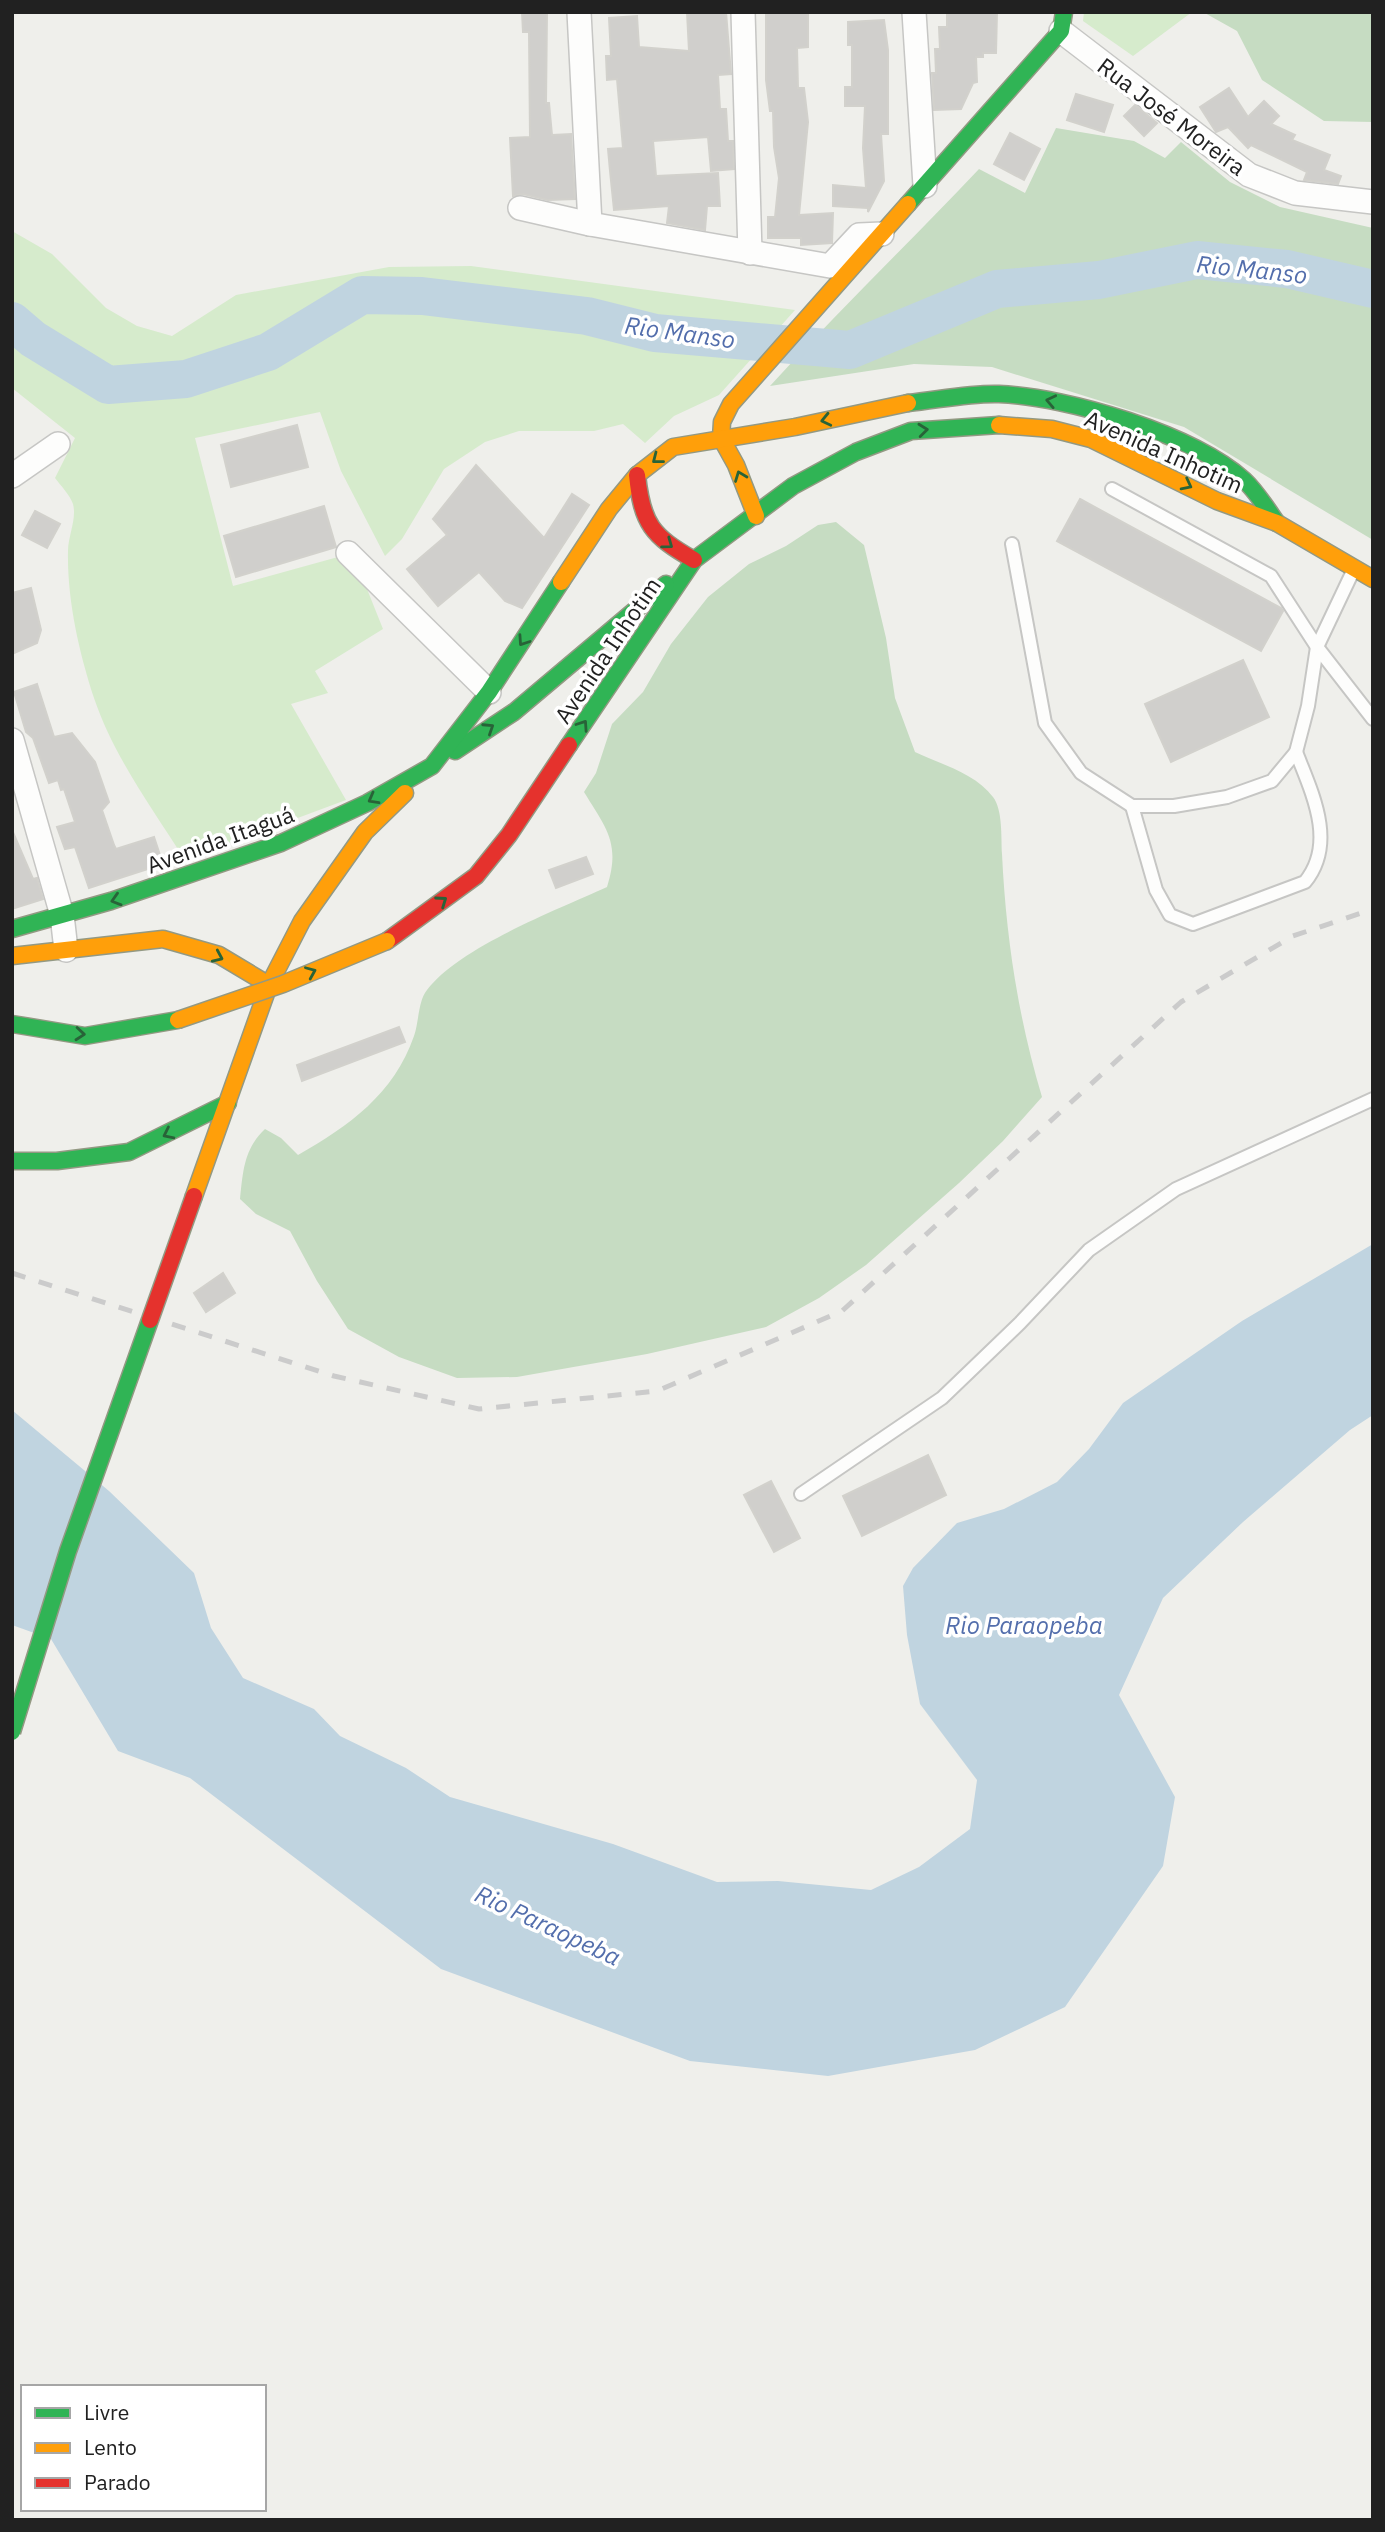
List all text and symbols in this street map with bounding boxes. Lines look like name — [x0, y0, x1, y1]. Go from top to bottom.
street label: Rua José Moreira — [1092, 50, 1252, 182]
water label: Rio Manso — [1195, 247, 1309, 291]
water label: Rio Manso — [623, 308, 737, 356]
one-way arrow — [1045, 395, 1057, 410]
street label: Avenida Inhotim — [1080, 403, 1248, 499]
one-way arrow — [821, 412, 833, 427]
one-way arrow — [918, 423, 929, 438]
one-way arrow — [653, 451, 665, 464]
one-way arrow — [735, 471, 749, 483]
one-way arrow — [1180, 477, 1193, 491]
one-way arrow — [660, 536, 673, 548]
street label: Avenida Inhotim — [547, 571, 667, 729]
one-way arrow — [519, 633, 531, 646]
one-way arrow — [575, 720, 587, 733]
one-way arrow — [482, 723, 495, 736]
one-way arrow — [368, 791, 380, 804]
street label: Avenida Itaguá — [142, 798, 298, 880]
one-way arrow — [110, 891, 122, 906]
one-way arrow — [434, 897, 447, 909]
one-way arrow — [211, 949, 223, 963]
one-way arrow — [305, 967, 317, 981]
one-way arrow — [75, 1026, 86, 1041]
one-way arrow — [162, 1126, 175, 1140]
water label: Rio Paraopeba — [945, 1609, 1103, 1641]
water label: Rio Paraopeba — [470, 1877, 626, 1973]
legend — [21, 2385, 266, 2511]
text: Livre — [84, 2398, 129, 2426]
text: Lento — [84, 2433, 137, 2461]
text: Parado — [84, 2468, 151, 2496]

